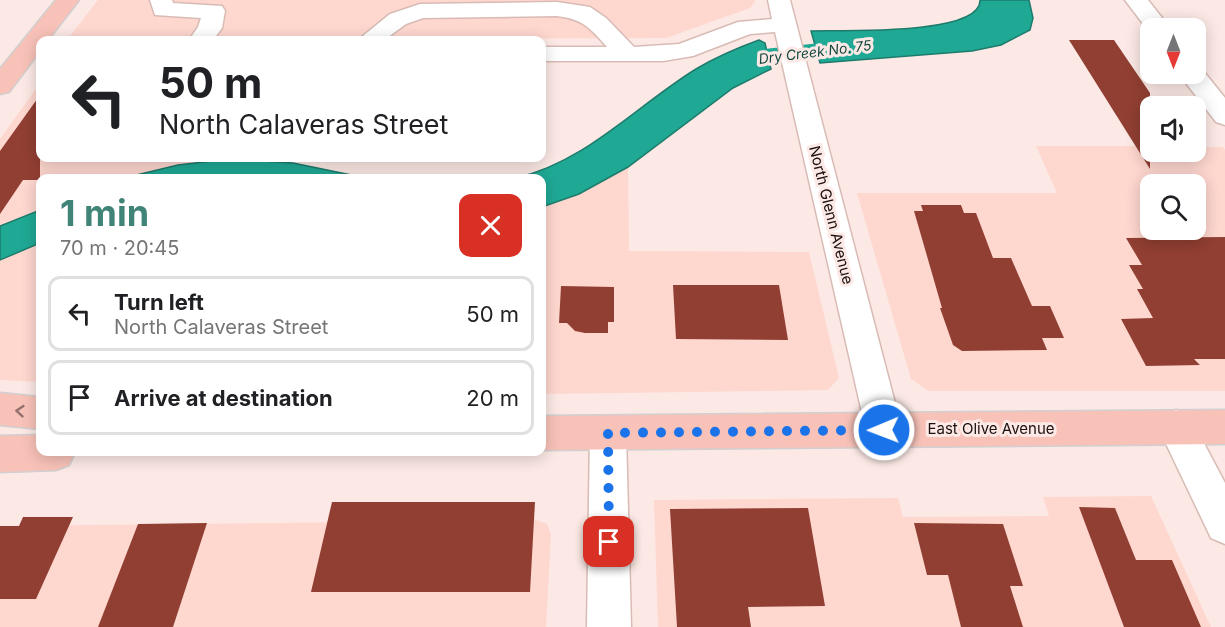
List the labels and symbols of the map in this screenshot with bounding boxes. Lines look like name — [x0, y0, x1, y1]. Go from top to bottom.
north arrow — [1140, 18, 1206, 84]
water label: Dry Creek No. 75 — [758, 36, 873, 67]
street label: North Glenn Avenue — [805, 144, 858, 286]
position arrow — [852, 398, 916, 462]
one-way arrow — [16, 405, 25, 418]
street label: East Olive Avenue — [927, 419, 1055, 438]
pin — [583, 516, 634, 567]

